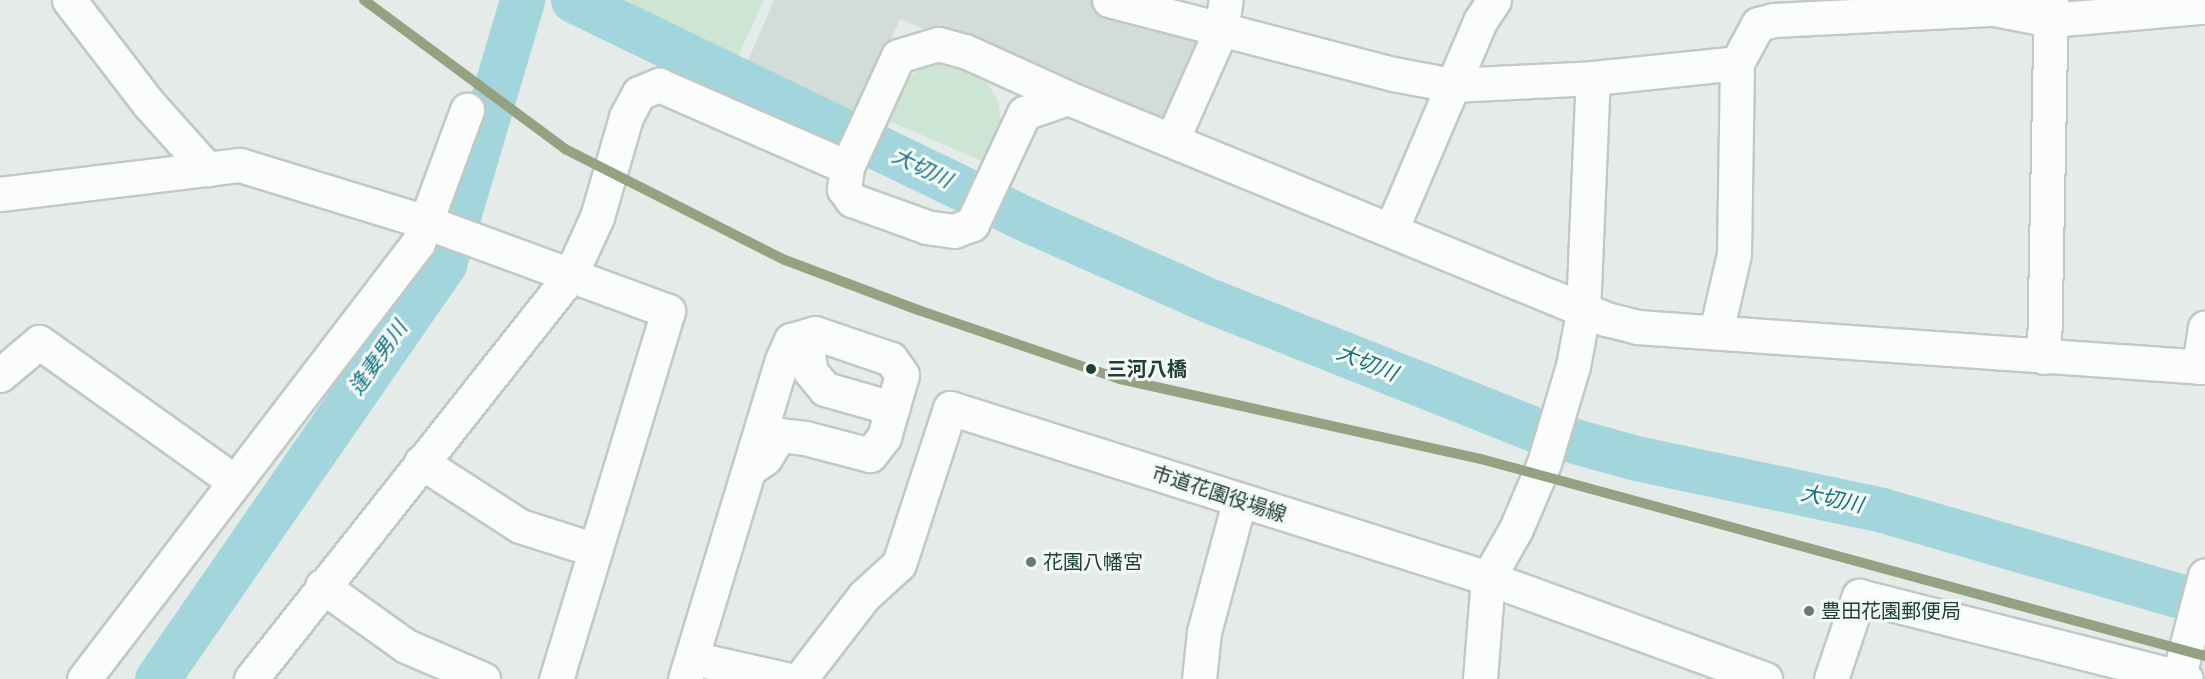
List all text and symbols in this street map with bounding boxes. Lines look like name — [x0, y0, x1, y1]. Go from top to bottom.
water label: 大切川 — [888, 143, 956, 193]
water label: 逢妻男川 — [344, 316, 412, 400]
water label: 大切川 — [1333, 340, 1401, 386]
place label: 三河八橋 — [1107, 357, 1187, 381]
marker: 三河八橋 — [1080, 358, 1102, 380]
street label: 市道花園役場線 — [1149, 461, 1289, 527]
water label: 大切川 — [1799, 480, 1865, 518]
place label: 花園八幡宮 — [1043, 550, 1143, 574]
marker: 花園八幡宮 — [1024, 555, 1038, 569]
place label: 豊田花園郵便局 — [1821, 599, 1961, 623]
marker: 豊田花園郵便局 — [1802, 604, 1816, 618]

